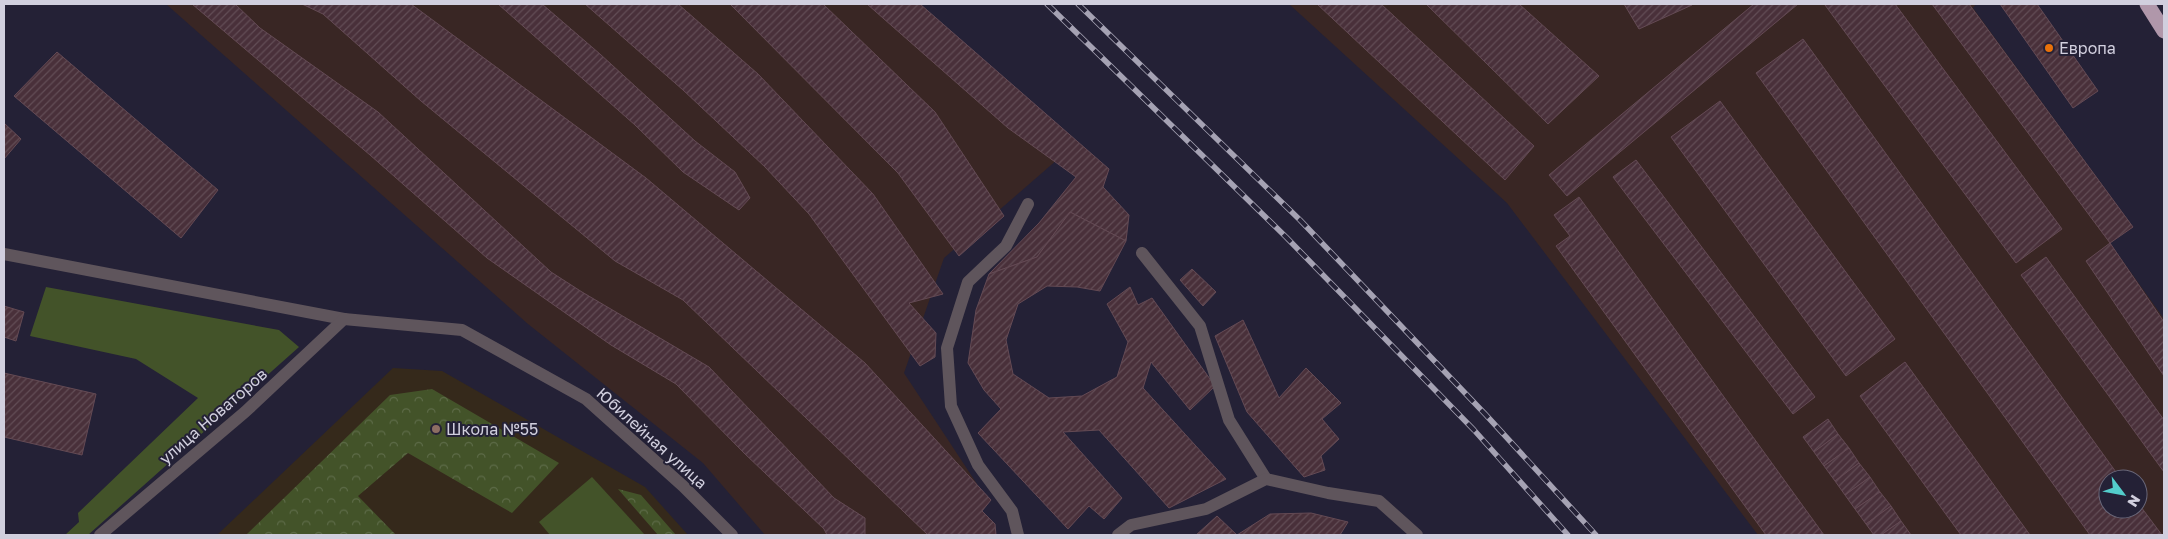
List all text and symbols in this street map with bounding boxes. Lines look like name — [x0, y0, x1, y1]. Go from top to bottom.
place label: Европа — [2059, 38, 2116, 58]
marker: Европа — [2043, 42, 2055, 54]
street label: улица Новаторов — [155, 364, 271, 468]
street label: Юбилейная улица — [593, 383, 711, 493]
place label: Школа №55 — [446, 419, 538, 439]
marker: Школа №55 — [430, 423, 442, 435]
north arrow — [2098, 469, 2148, 519]
text: N — [2124, 492, 2144, 510]

